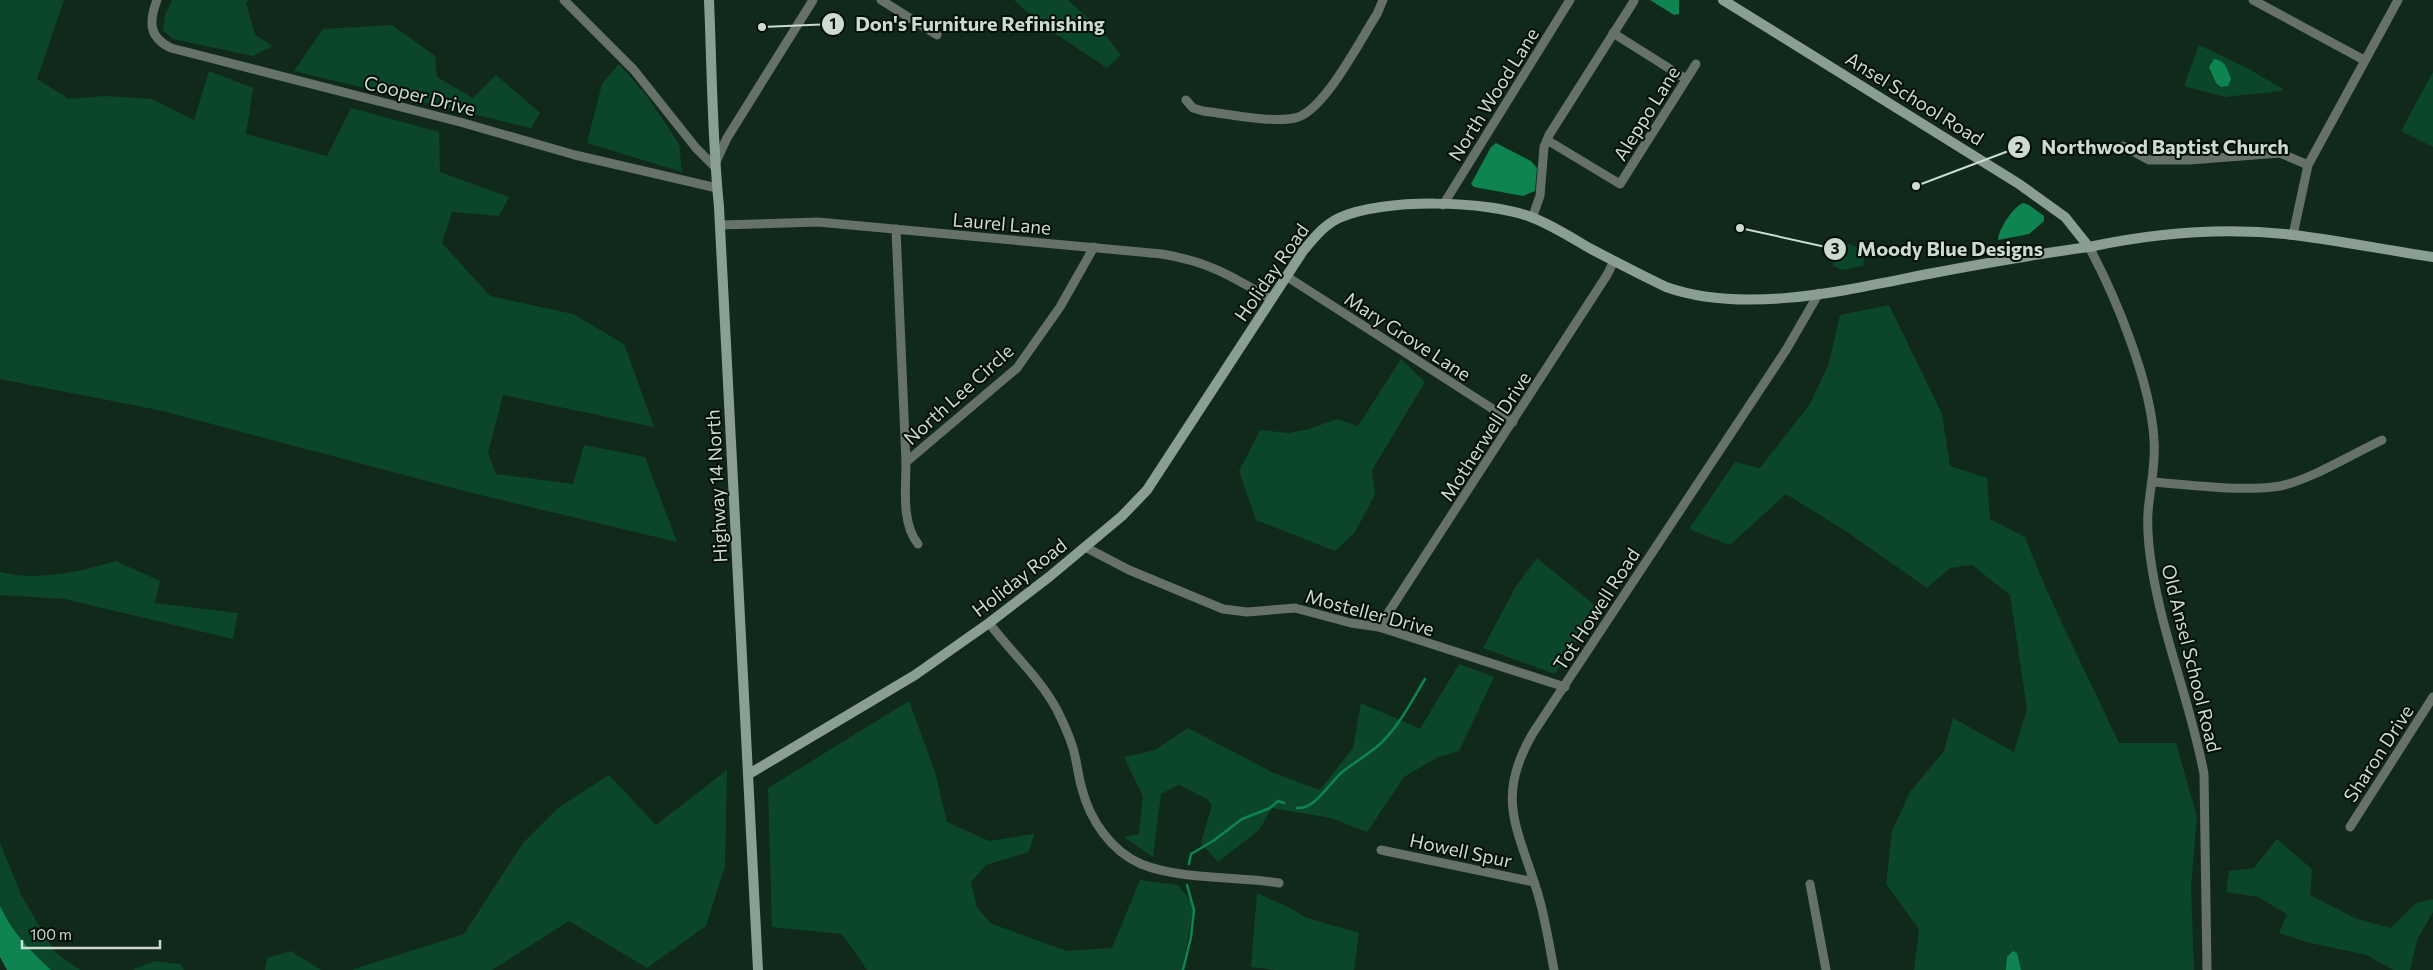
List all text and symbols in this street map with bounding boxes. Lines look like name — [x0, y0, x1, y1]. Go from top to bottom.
callout: Don's Furniture Refinishing — [820, 6, 1115, 41]
text: Don's Furniture Refinishing — [855, 11, 1105, 35]
text: 1 — [830, 14, 836, 32]
street label: North Wood Lane — [1443, 23, 1543, 165]
street label: Ansel School Road — [1842, 46, 1988, 150]
street label: Aleppo Lane — [1608, 61, 1684, 165]
street label: Cooper Drive — [362, 70, 478, 120]
callout: Northwood Baptist Church — [2007, 130, 2299, 165]
text: Northwood Baptist Church — [2041, 134, 2289, 158]
text: 2 — [2015, 138, 2023, 156]
street label: Laurel Lane — [952, 207, 1052, 239]
street label: Holiday Road — [1229, 219, 1313, 325]
callout: Moody Blue Designs — [1822, 231, 2053, 266]
text: Moody Blue Designs — [1857, 236, 2043, 260]
text: 3 — [1831, 239, 1840, 257]
street label: Mary Grove Lane — [1341, 287, 1475, 385]
street label: North Lee Circle — [898, 339, 1018, 449]
street label: Motherwell Drive — [1435, 367, 1535, 505]
street label: Highway 14 North — [701, 409, 731, 563]
street label: Holiday Road — [967, 533, 1071, 621]
street label: Tot Howell Road — [1548, 544, 1644, 674]
street label: Old Ansel School Road — [2157, 562, 2227, 754]
street label: Mosteller Drive — [1303, 584, 1437, 640]
street label: Sharon Drive — [2338, 700, 2418, 806]
street label: Howell Spur — [1408, 828, 1515, 872]
scale bar — [22, 918, 160, 950]
text: 100 m — [30, 925, 72, 943]

